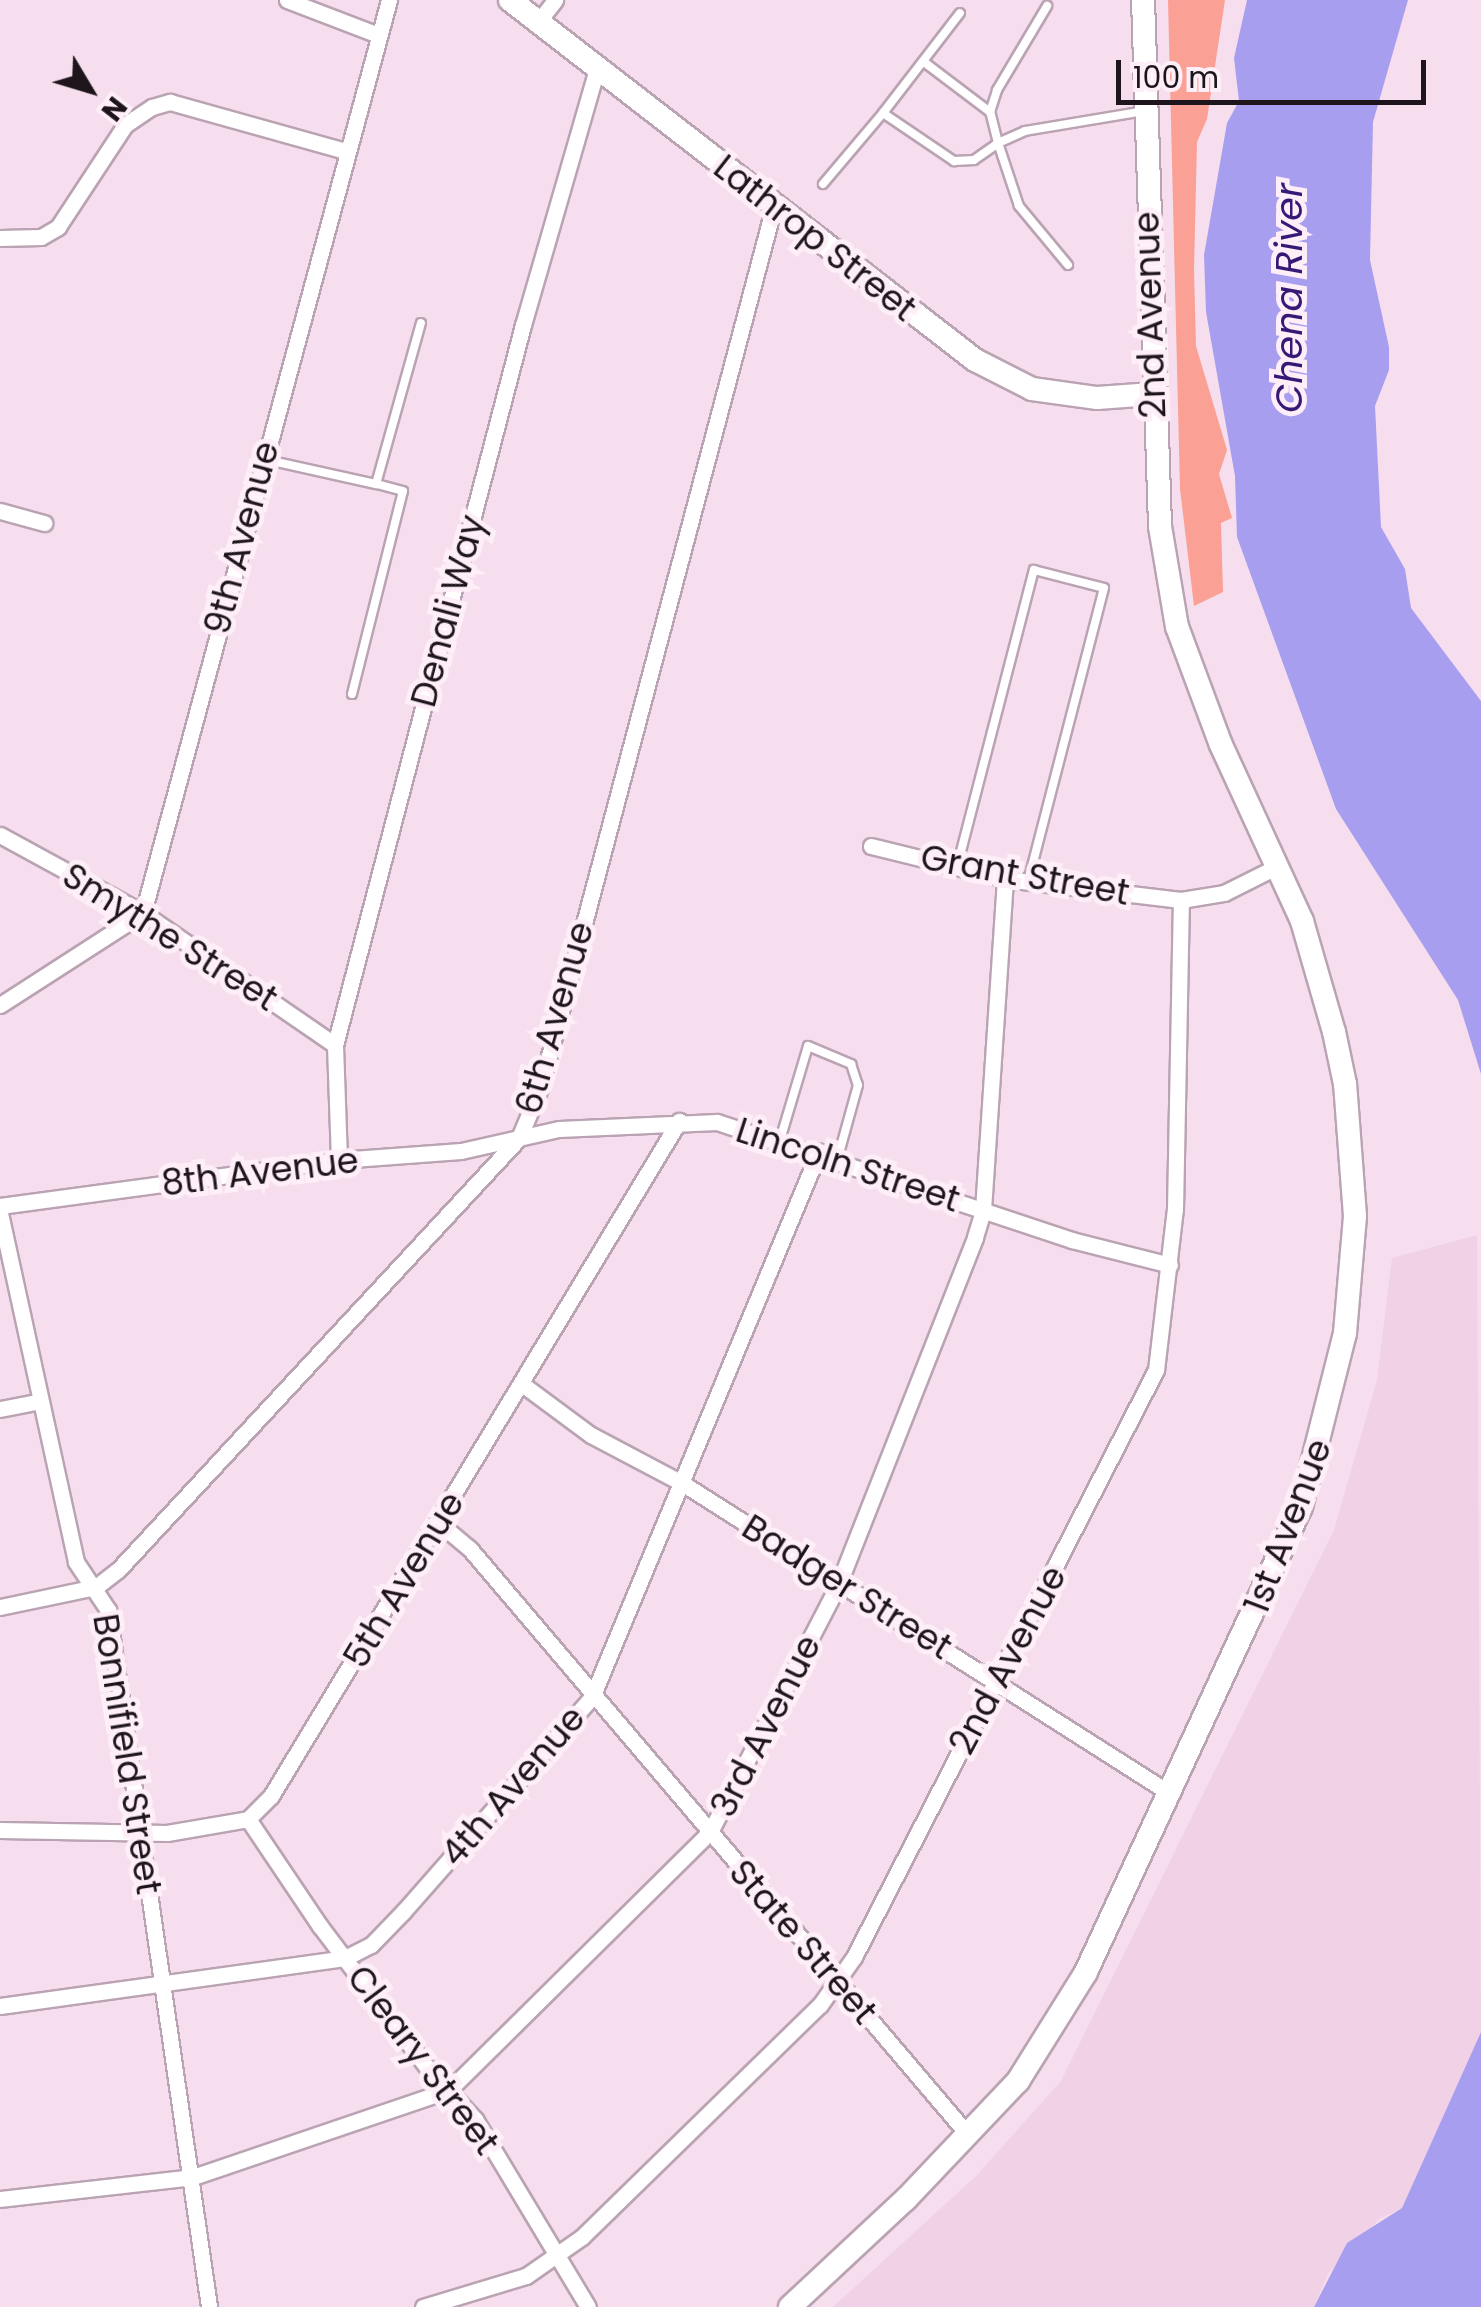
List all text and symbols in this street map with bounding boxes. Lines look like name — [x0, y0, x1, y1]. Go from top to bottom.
north arrow — [40, 40, 140, 140]
scale bar — [1121, 40, 1431, 102]
text: 100 m — [1133, 56, 1219, 99]
text: N — [92, 88, 136, 129]
street label: Lathrop Street — [706, 146, 924, 330]
water label: Chena River — [1266, 183, 1312, 413]
street label: 2nd Avenue — [1125, 211, 1175, 419]
street label: 9th Avenue — [196, 437, 288, 639]
street label: Denali Way — [402, 511, 494, 711]
street label: Grant Street — [918, 836, 1132, 914]
street label: Smythe Street — [55, 854, 285, 1020]
street label: 6th Avenue — [508, 917, 602, 1119]
street label: Lincoln Street — [731, 1109, 965, 1221]
street label: 8th Avenue — [159, 1139, 361, 1205]
street label: 1st Avenue — [1236, 1433, 1340, 1619]
street label: 5th Avenue — [335, 1484, 473, 1676]
street label: Badger Street — [735, 1506, 959, 1668]
street label: 2nd Avenue — [941, 1559, 1075, 1761]
street label: Bonnifield Street — [84, 1611, 170, 1897]
street label: 3rd Avenue — [702, 1628, 830, 1824]
street label: 4th Avenue — [432, 1698, 594, 1874]
street label: State Street — [720, 1852, 886, 2032]
street label: Cleary Street — [338, 1957, 508, 2163]

